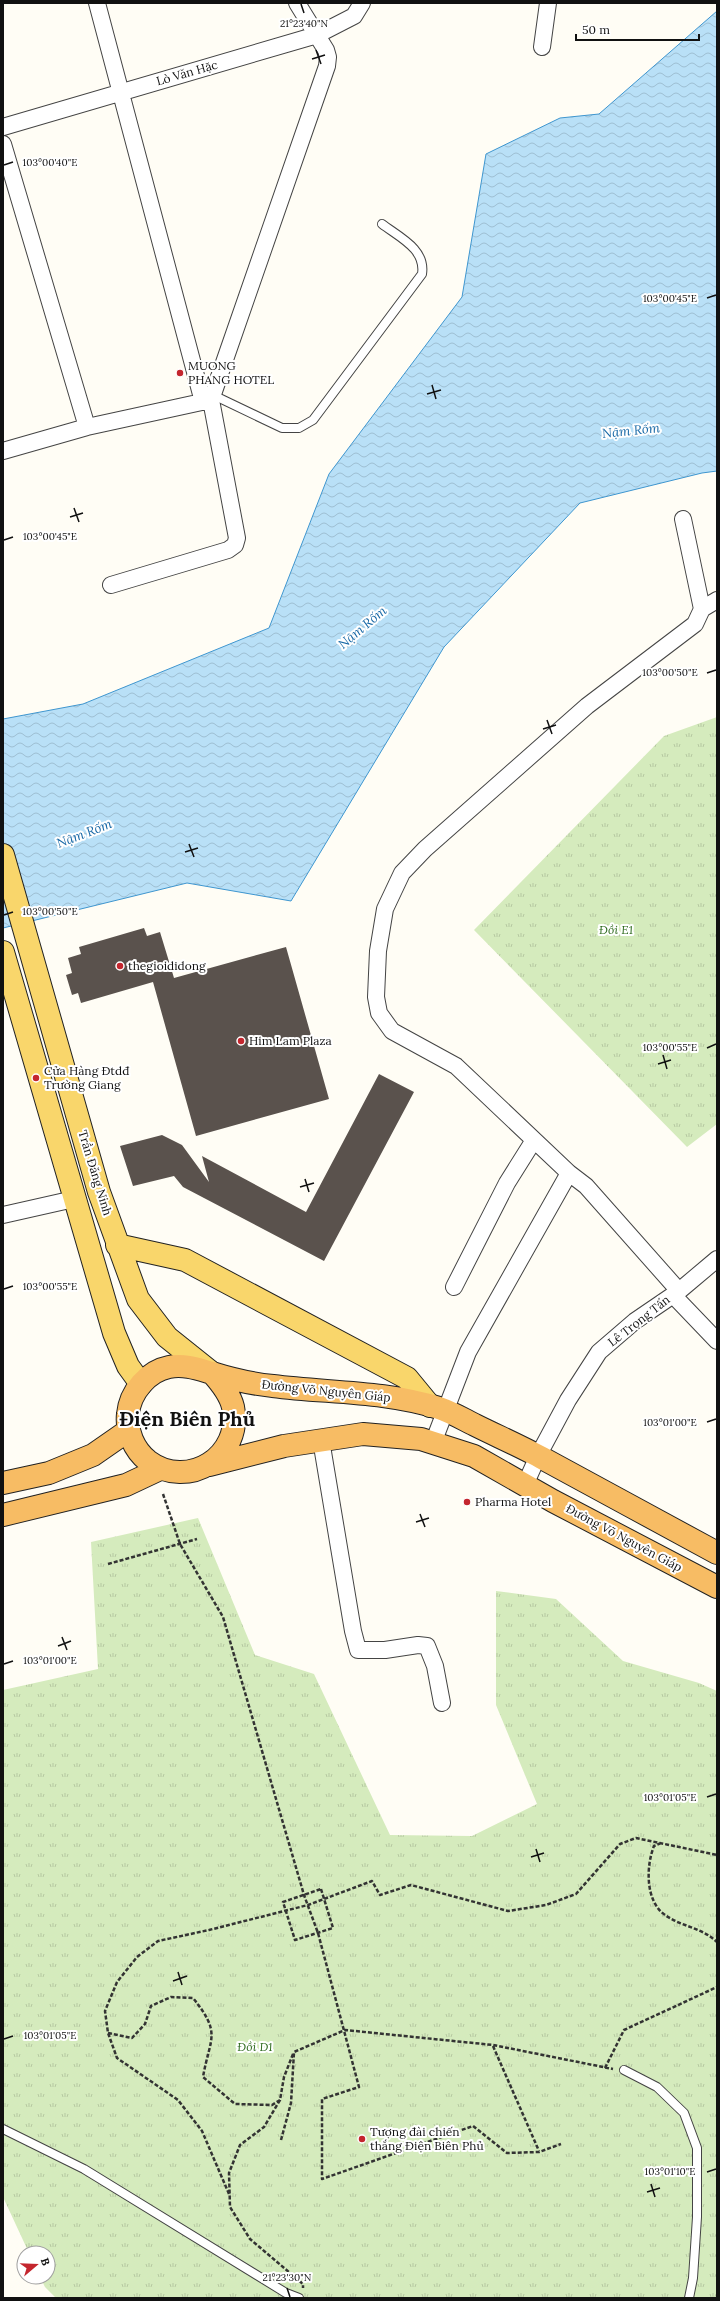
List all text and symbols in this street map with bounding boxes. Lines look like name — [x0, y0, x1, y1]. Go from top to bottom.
scale bar — [576, 16, 699, 42]
text: 21°23'40"N — [280, 17, 328, 30]
text: 50 m — [582, 22, 610, 37]
street label: Lò Văn Hặc — [154, 57, 219, 88]
text: 103°00'40"E — [23, 156, 77, 169]
text: 103°00'45"E — [643, 292, 697, 305]
place label: MUONG PHANG HOTEL — [188, 358, 274, 387]
marker: MUONG PHANG HOTEL — [175, 368, 185, 378]
water label: Nậm Rốm — [601, 419, 661, 442]
text: 103°00'45"E — [23, 530, 77, 543]
water label: Nậm Rốm — [335, 602, 391, 653]
text: 103°00'50"E — [642, 666, 698, 679]
water label: Nậm Rốm — [54, 815, 115, 852]
text: 103°00'50"E — [22, 905, 78, 918]
park label: Đồi E1 — [599, 922, 633, 937]
place label: thegioididong — [128, 958, 206, 973]
marker: thegioididong — [115, 961, 125, 971]
place label: Him Lam Plaza — [249, 1033, 332, 1048]
marker: Him Lam Plaza — [236, 1036, 246, 1046]
text: 103°00'55"E — [643, 1041, 697, 1054]
place label: Cửa Hàng Đtdđ Trường Giang — [44, 1063, 129, 1092]
marker: Cửa Hàng Đtdđ Trường Giang — [31, 1073, 41, 1083]
street label: Trần Đăng Ninh — [75, 1128, 116, 1217]
text: 103°00'55"E — [23, 1280, 77, 1293]
street label: Lê Trọng Tấn — [605, 1292, 673, 1349]
street label: Đường Võ Nguyên Giáp — [261, 1376, 391, 1405]
district label: Điện Biên Phủ — [119, 1406, 255, 1431]
text: 103°01'00"E — [643, 1416, 697, 1429]
place label: Pharma Hotel — [475, 1494, 551, 1509]
marker: Pharma Hotel — [462, 1497, 472, 1507]
street label: Đường Võ Nguyên Giáp — [564, 1501, 685, 1575]
text: 103°01'00"E — [23, 1654, 77, 1667]
text: 103°01'05"E — [644, 1791, 696, 1804]
text: 103°01'05"E — [24, 2029, 76, 2042]
park label: Đồi D1 — [237, 2039, 273, 2054]
place label: Tượng đài chiến thắng Điện Biên Phủ — [370, 2124, 484, 2153]
marker: Tượng đài chiến thắng Điện Biên Phủ — [357, 2134, 367, 2144]
text: 103°01'10"E — [645, 2165, 695, 2178]
north arrow — [16, 2245, 56, 2285]
text: B — [38, 2256, 53, 2267]
text: 21°23'30"N — [263, 2271, 312, 2284]

